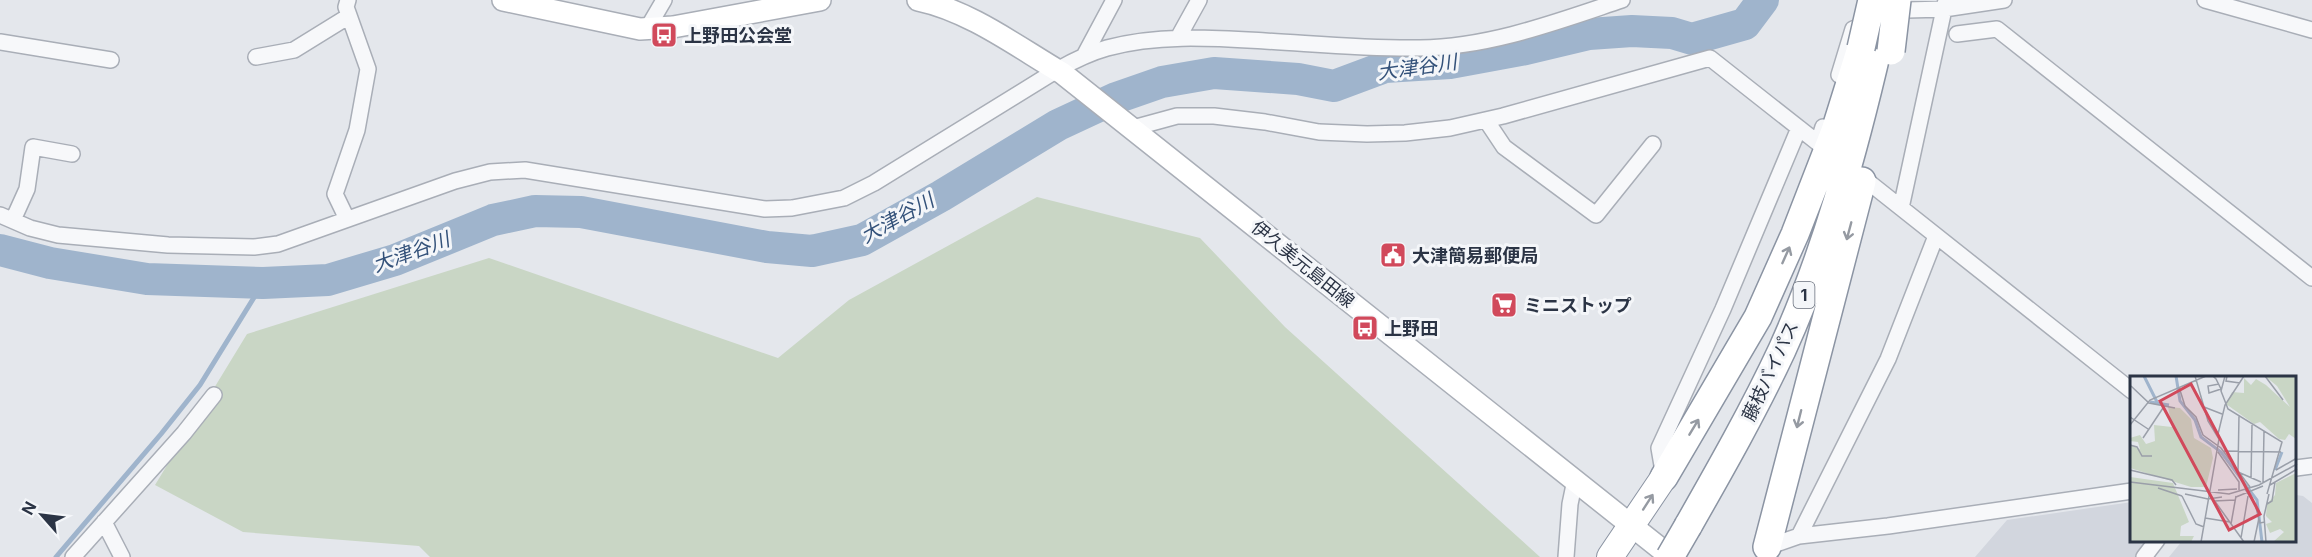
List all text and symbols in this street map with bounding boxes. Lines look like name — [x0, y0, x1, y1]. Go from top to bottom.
bus stop icon: 上野田公会堂 — [649, 20, 679, 50]
place label: 上野田公会堂 — [684, 25, 792, 46]
water label: 大津谷川 — [1376, 49, 1460, 84]
water label: 大津谷川 — [856, 187, 940, 248]
street label: 伊久美元島田線 — [1247, 216, 1359, 312]
one-way arrow — [1843, 221, 1854, 240]
water label: 大津谷川 — [369, 226, 455, 277]
public building icon: 大津簡易郵便局 — [1378, 240, 1408, 270]
place label: 大津簡易郵便局 — [1412, 245, 1538, 266]
one-way arrow — [1780, 247, 1792, 265]
road number: 1 — [1794, 282, 1814, 308]
supermarket icon: ミニストップ — [1489, 290, 1519, 320]
place label: ミニストップ — [1524, 295, 1632, 316]
bus stop icon: 上野田 — [1350, 313, 1380, 343]
place label: 上野田 — [1384, 318, 1438, 339]
street label: 藤枝バイパス — [1738, 318, 1802, 424]
inset map — [2130, 376, 2297, 542]
one-way arrow — [1793, 409, 1805, 428]
one-way arrow — [1688, 419, 1700, 436]
north arrow — [12, 485, 72, 545]
one-way arrow — [1642, 494, 1654, 510]
text: N — [17, 498, 40, 518]

